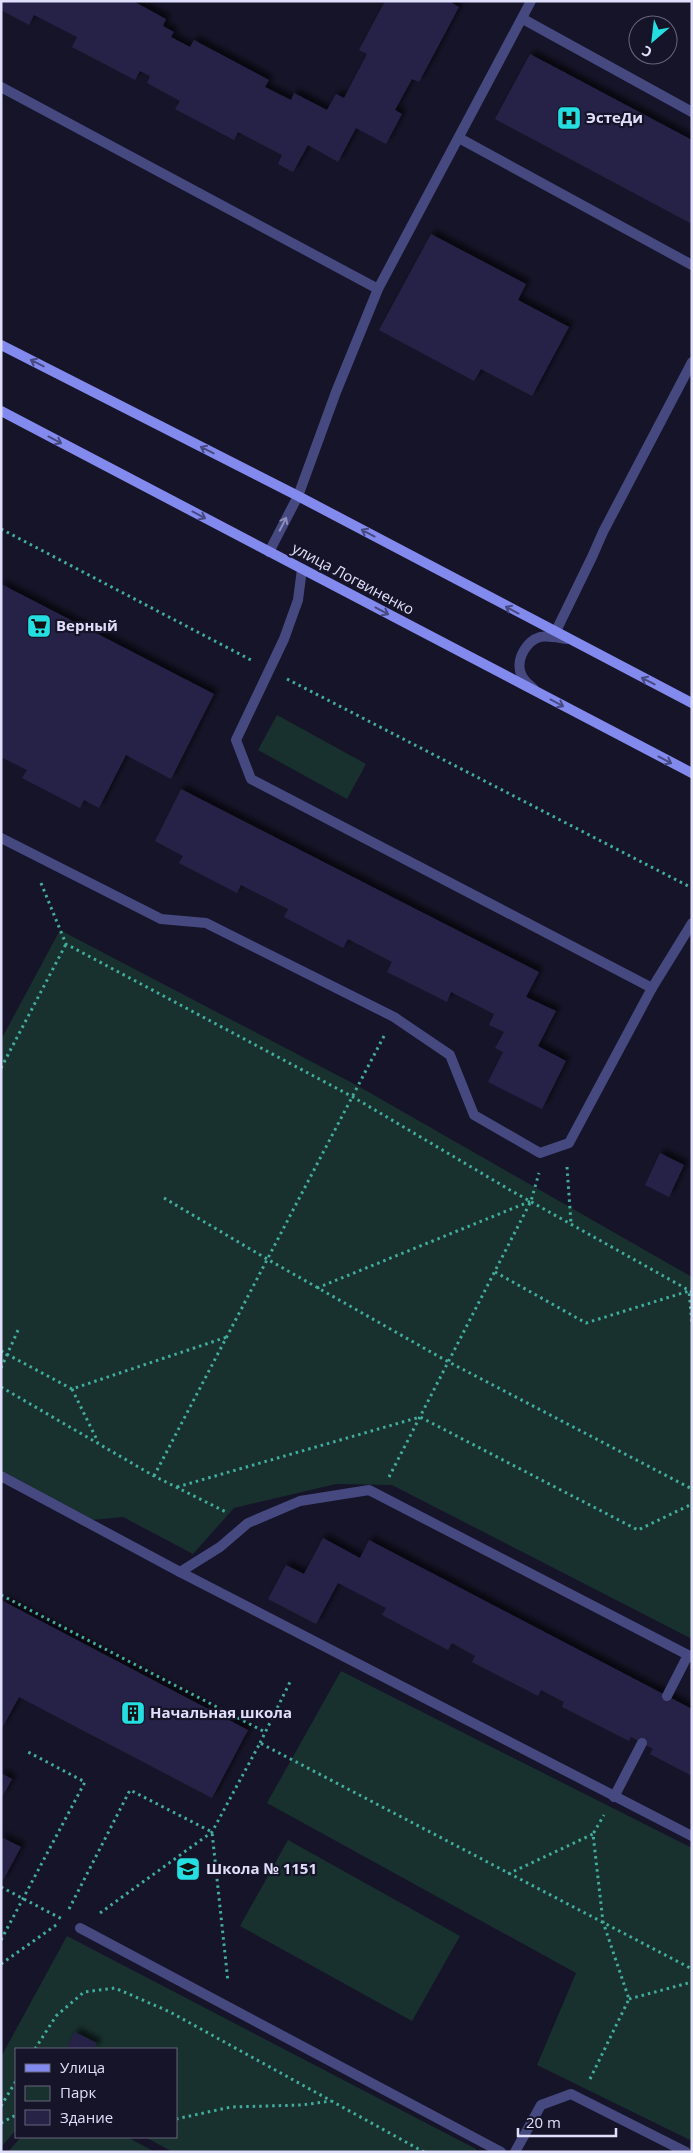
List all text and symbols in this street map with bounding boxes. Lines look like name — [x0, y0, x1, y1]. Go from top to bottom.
north arrow — [628, 15, 678, 65]
text: С — [638, 41, 655, 62]
hospital icon: ЭстеДи — [556, 105, 582, 131]
place label: ЭстеДи — [586, 107, 643, 127]
one-way arrow — [30, 358, 45, 367]
one-way arrow — [48, 435, 62, 445]
one-way arrow — [200, 445, 215, 455]
one-way arrow — [191, 511, 206, 520]
one-way arrow — [279, 517, 288, 532]
one-way arrow — [362, 528, 376, 538]
street label: улица Логвиненко — [289, 537, 418, 619]
one-way arrow — [504, 605, 519, 615]
one-way arrow — [374, 607, 389, 616]
supermarket icon: Верный — [26, 613, 52, 639]
place label: Верный — [56, 615, 118, 635]
one-way arrow — [641, 676, 656, 686]
one-way arrow — [549, 699, 564, 708]
one-way arrow — [658, 755, 672, 765]
building icon: Начальная школа — [120, 1700, 146, 1726]
place label: Начальная школа — [150, 1702, 292, 1722]
school or university icon: Школа № 1151 — [175, 1856, 201, 1882]
place label: Школа № 1151 — [206, 1858, 317, 1878]
legend — [15, 2048, 178, 2138]
text: Улица — [60, 2057, 105, 2077]
text: Парк — [60, 2082, 96, 2102]
scale bar — [518, 2106, 616, 2138]
text: Здание — [60, 2107, 113, 2127]
text: 20 m — [526, 2112, 561, 2132]

